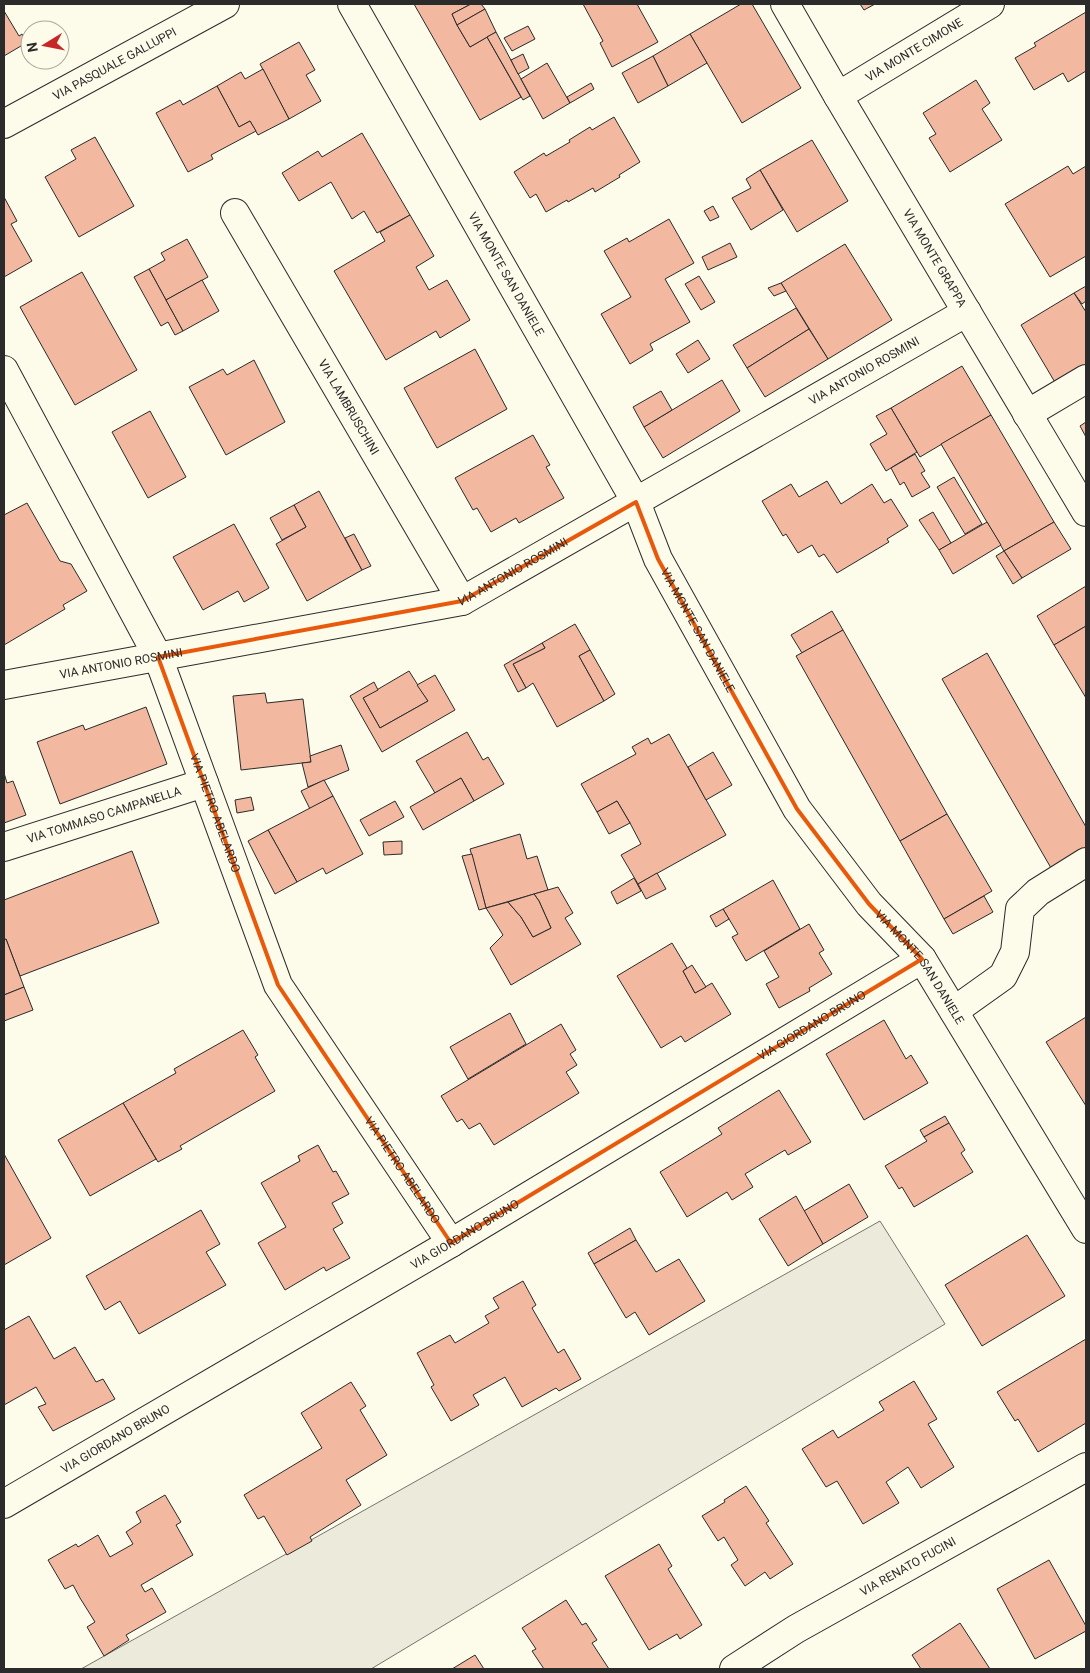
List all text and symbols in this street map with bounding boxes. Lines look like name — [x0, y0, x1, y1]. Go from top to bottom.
street label: VIA MONTE CIMONE — [863, 15, 965, 85]
north arrow — [20, 20, 70, 70]
street label: VIA PASQUALE GALLUPPI — [51, 25, 179, 103]
text: N — [23, 41, 41, 54]
street label: VIA MONTE GRAPPA — [900, 207, 969, 310]
street label: VIA MONTE SAN DANIELE — [465, 210, 547, 339]
street label: VIA ANTONIO ROSMINI — [807, 334, 922, 408]
street label: VIA LAMBRUSCHINI — [315, 357, 382, 457]
street label: VIA ANTONIO ROSMINI — [457, 535, 570, 609]
street label: VIA MONTE SAN DANIELE — [658, 566, 738, 695]
street label: VIA ANTONIO ROSMINI — [58, 645, 184, 682]
street label: VIA PIETRO ABELARDO — [187, 752, 243, 875]
street label: VIA TOMMASO CAMPANELLA — [25, 784, 183, 846]
street label: VIA MONTE SAN DANIELE — [872, 907, 967, 1027]
street label: VIA GIORDANO BRUNO — [755, 987, 869, 1063]
street label: VIA PIETRO ABELARDO — [361, 1114, 443, 1226]
street label: VIA GIORDANO BRUNO — [408, 1197, 522, 1272]
street label: VIA GIORDANO BRUNO — [58, 1402, 172, 1476]
street label: VIA RENATO FUCINI — [858, 1534, 958, 1599]

